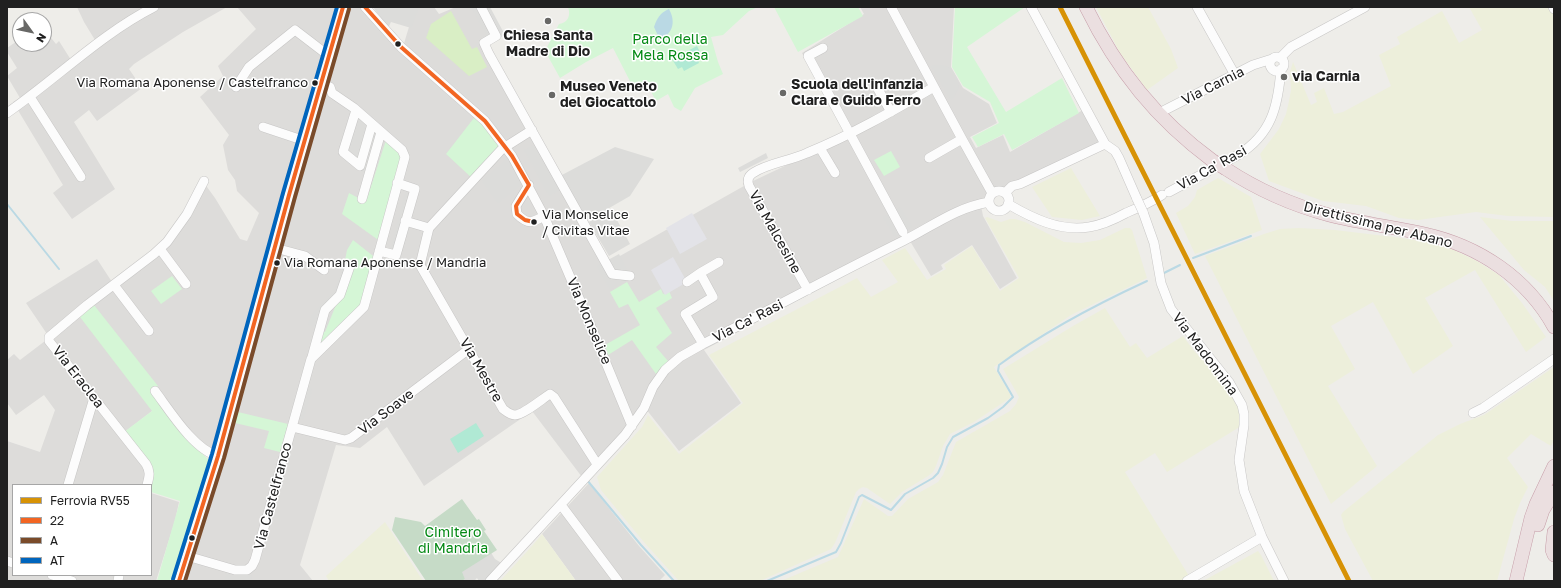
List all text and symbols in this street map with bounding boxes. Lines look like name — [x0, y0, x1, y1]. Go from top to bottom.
north arrow — [12, 12, 52, 52]
marker: Chiesa Santa Madre di Dio — [543, 16, 553, 26]
place label: Chiesa Santa Madre di Dio — [503, 28, 593, 60]
text: N — [34, 31, 49, 45]
park label: Parco della Mela Rossa — [632, 32, 708, 64]
unlabelled marker — [393, 39, 403, 49]
street label: Via Carnia — [1179, 63, 1247, 109]
place label: via Carnia — [1292, 69, 1360, 85]
marker: via Carnia — [1279, 72, 1289, 82]
place label: Via Romana Aponense / Castelfranco — [76, 75, 308, 91]
place label: Scuola dell'infanzia Clara e Guido Ferro — [791, 77, 923, 110]
marker: Via Romana Aponense / Castelfranco — [310, 78, 320, 88]
place label: Museo Veneto del Giocattolo — [560, 79, 657, 112]
marker: Scuola dell'infanzia Clara e Guido Ferro — [778, 88, 788, 98]
marker: Museo Veneto del Giocattolo — [547, 90, 557, 100]
street label: Via Ca' Rasi — [1174, 142, 1250, 194]
street label: Via Malcesine — [745, 187, 805, 277]
street label: Direttissima per Abano — [1302, 198, 1454, 252]
place label: Via Monselice / Civitas Vitae — [542, 207, 630, 238]
marker: Via Monselice / Civitas Vitae — [529, 217, 539, 227]
place label: Via Romana Aponense / Mandria — [284, 255, 486, 271]
marker: Via Romana Aponense / Mandria — [272, 258, 282, 268]
street label: Via Monselice — [563, 275, 615, 367]
street label: Via Ca' Rasi — [710, 296, 786, 346]
street label: Via Madonnina — [1169, 309, 1241, 399]
street label: Via Mestre — [456, 335, 506, 405]
street label: Via Eraclea — [49, 343, 107, 411]
street label: Via Soave — [355, 386, 417, 438]
street label: Via Castelfranco — [251, 441, 295, 551]
legend — [12, 484, 152, 576]
text: Ferrovia RV55 — [50, 493, 130, 508]
text: 22 — [50, 513, 64, 528]
park label: Cimitero di Mandria — [418, 525, 488, 558]
text: A — [50, 533, 58, 548]
unlabelled marker — [187, 533, 197, 543]
text: AT — [50, 553, 65, 568]

